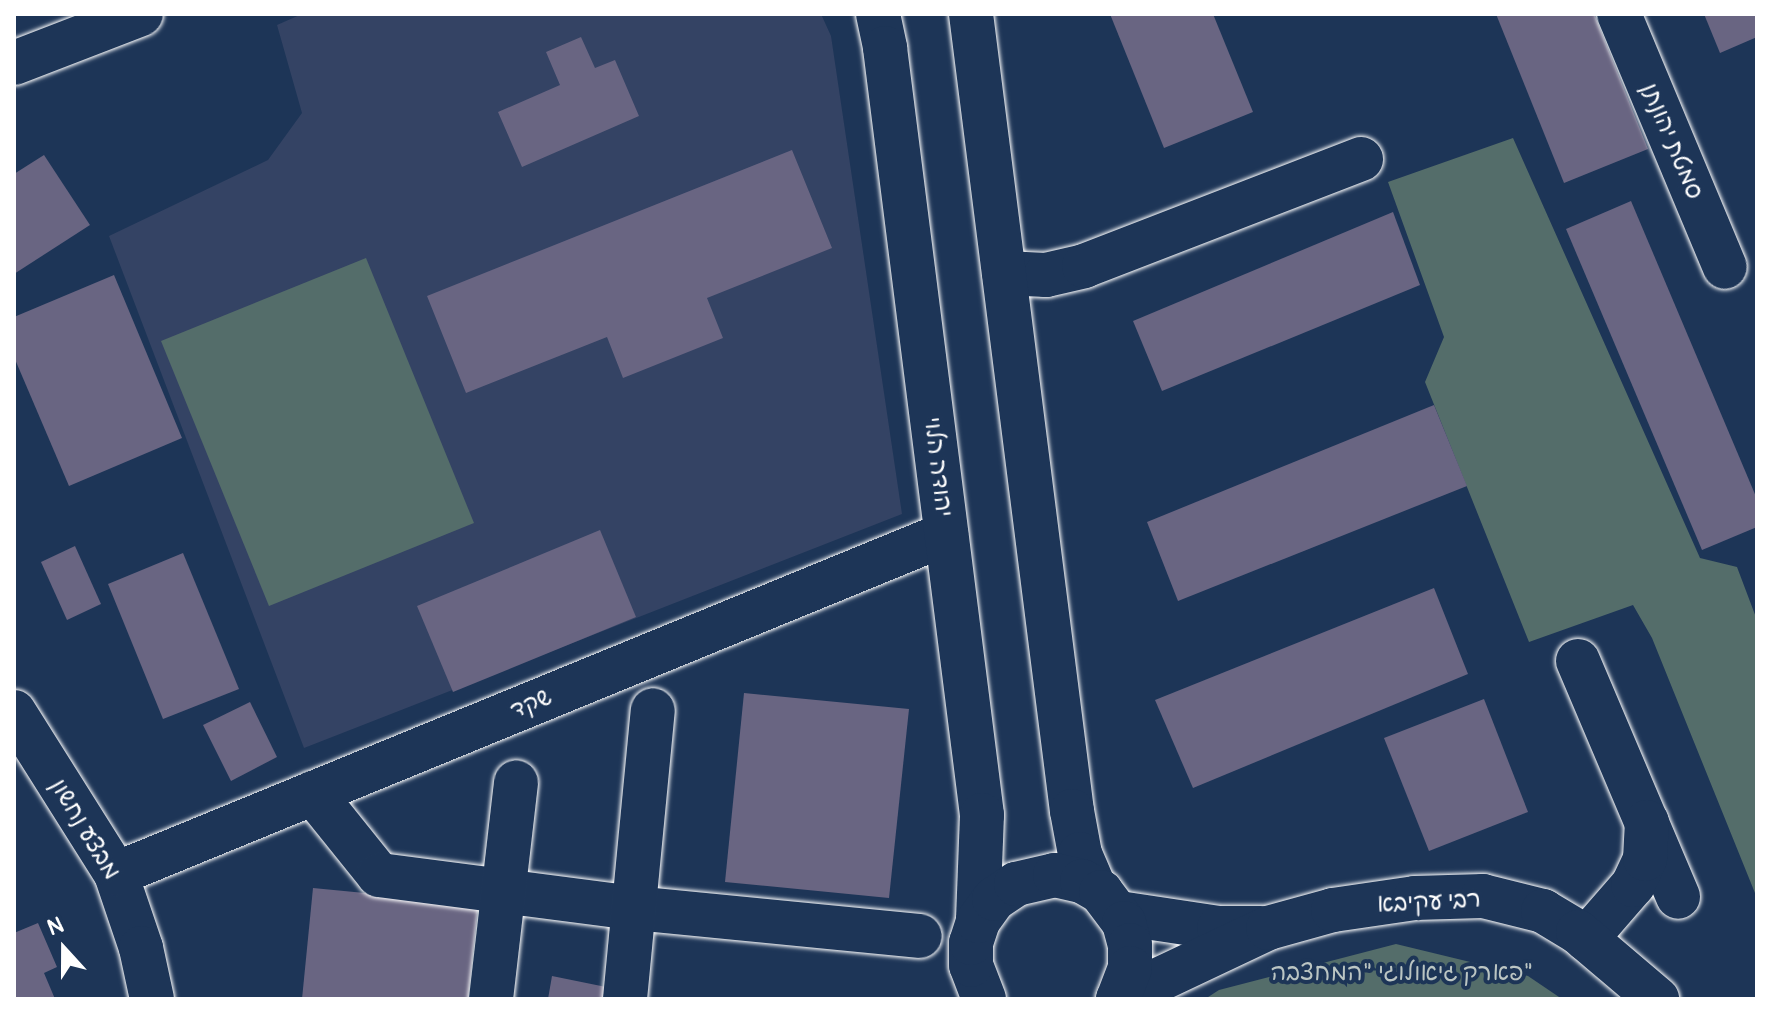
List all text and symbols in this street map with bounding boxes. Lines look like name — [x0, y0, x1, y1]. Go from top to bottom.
street label: סמטת יהונתן — [1635, 78, 1709, 204]
street label: יהודה הלוי — [918, 415, 958, 519]
street label: שקד — [506, 683, 556, 725]
street label: מבצע נחשון — [44, 773, 126, 885]
street label: רבי עקיבא — [1376, 885, 1482, 919]
north arrow — [24, 909, 104, 989]
text: N — [43, 911, 67, 942]
park label: פארק גיאולוגי "המחצבה" — [1271, 959, 1533, 987]

